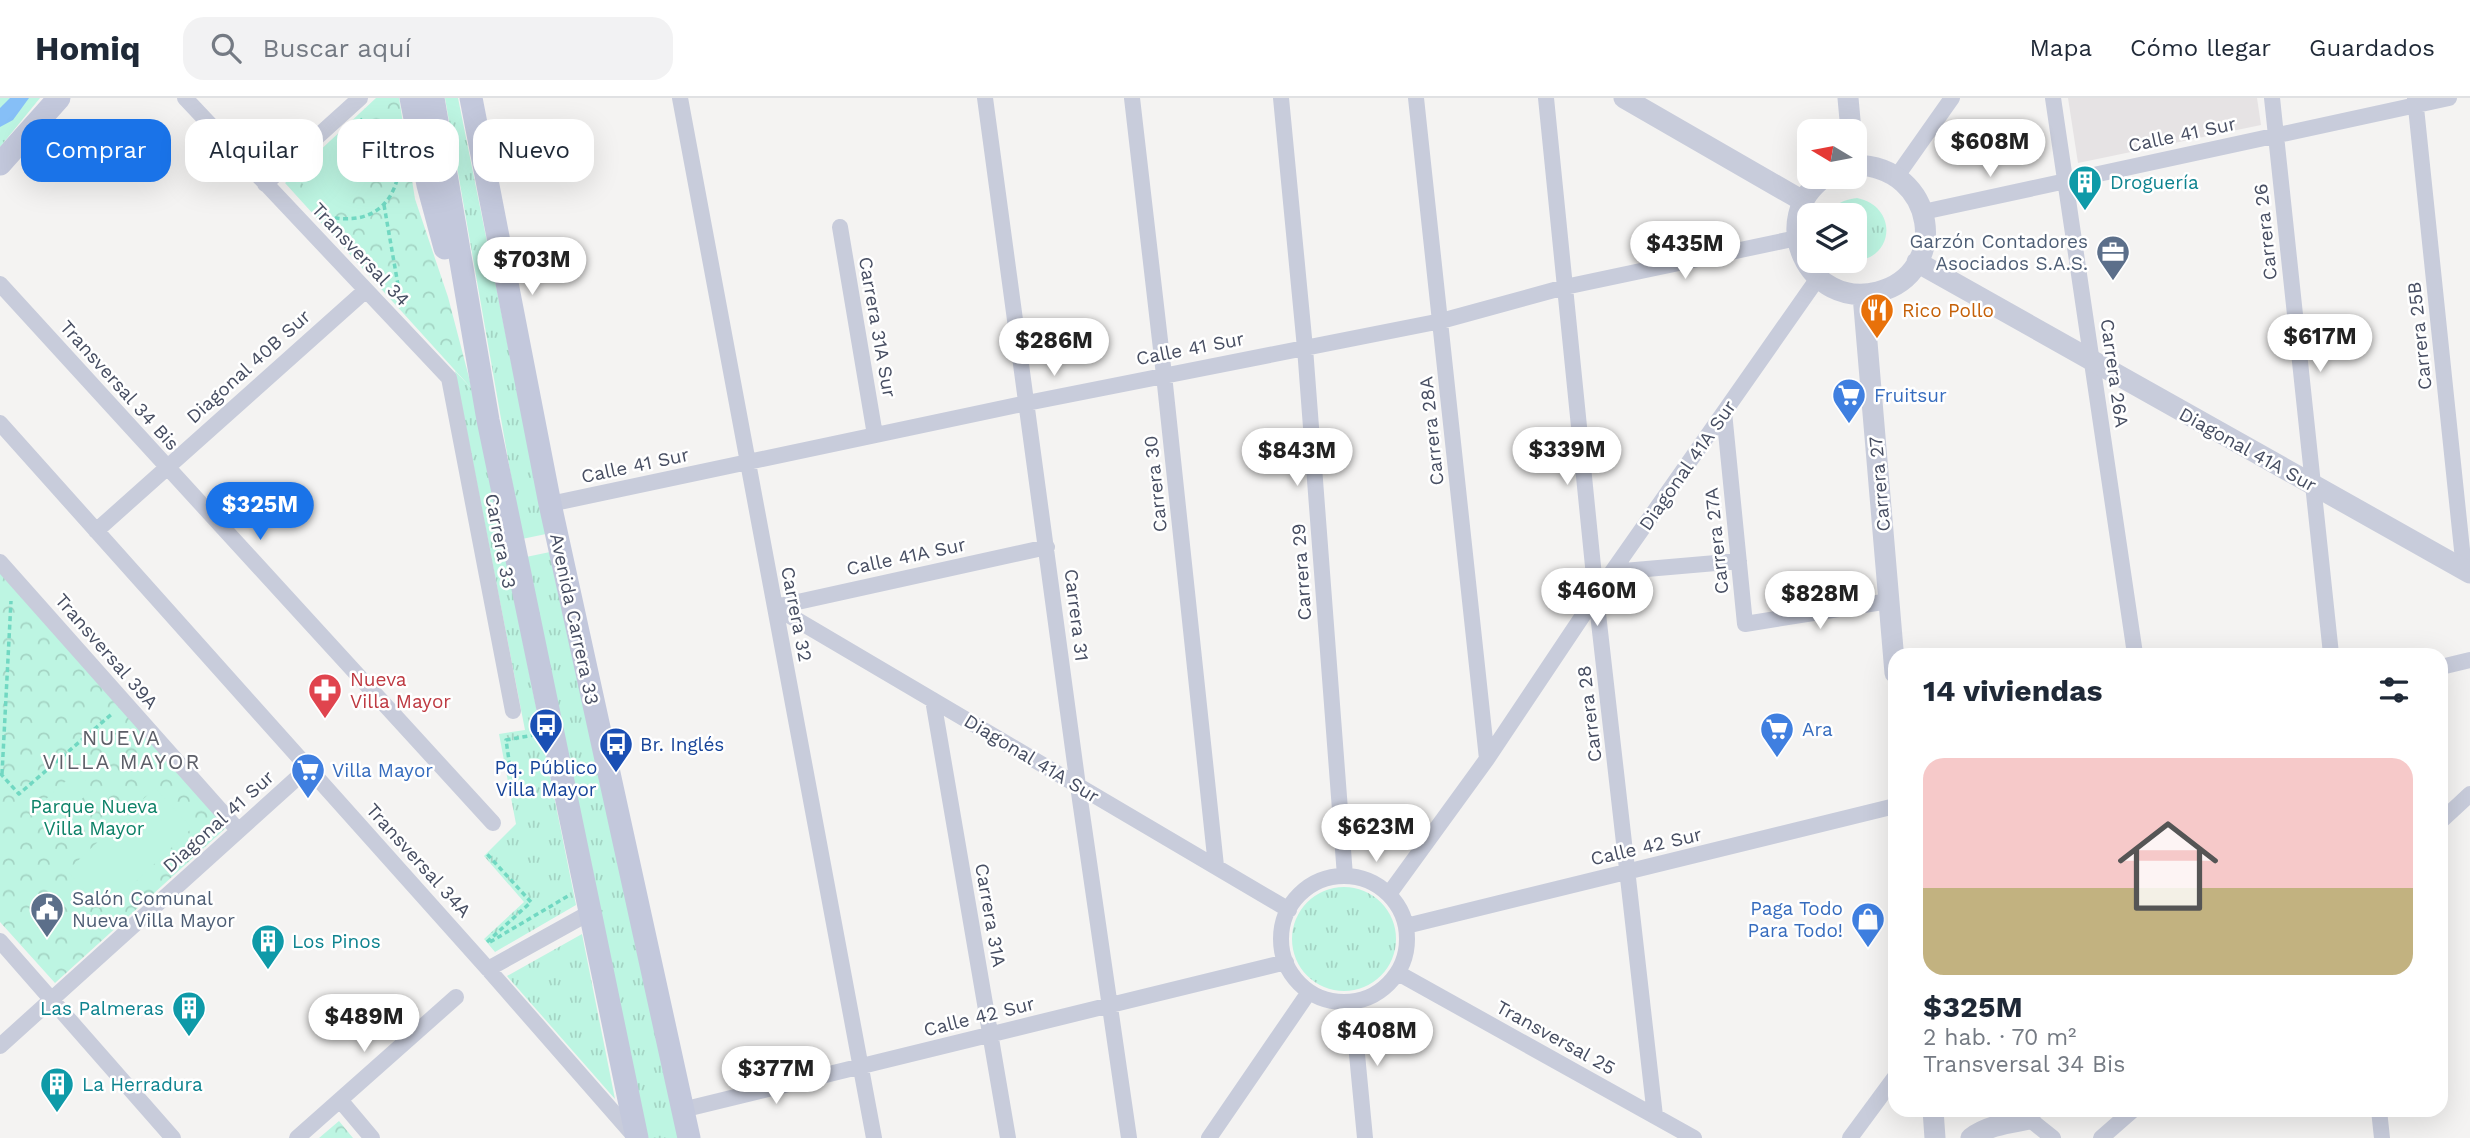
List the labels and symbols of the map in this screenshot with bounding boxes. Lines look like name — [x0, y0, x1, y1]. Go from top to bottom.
street label: Calle 41 Sur — [2126, 112, 2238, 157]
north arrow — [1797, 119, 1867, 189]
pin: $608M — [1941, 120, 2039, 179]
building icon: Droguería — [2066, 163, 2104, 212]
place label: Droguería — [2110, 171, 2199, 194]
street label: Carrera 26 — [2249, 183, 2282, 281]
street label: Transversal 34 — [307, 198, 414, 311]
pin: $435M — [1636, 222, 1734, 281]
place label: Garzón Contadores Asociados S.A.S. — [1910, 230, 2088, 275]
office icon: Garzón Contadores Asociados S.A.S. — [2094, 233, 2132, 282]
pin: $703M — [483, 238, 581, 297]
street label: Carrera 31A Sur — [854, 255, 901, 400]
street label: Carrera 25B — [2402, 281, 2437, 391]
restaurant icon: Rico Pollo — [1858, 291, 1896, 340]
place label: Rico Pollo — [1902, 299, 1994, 322]
street label: Diagonal 40B Sur — [182, 304, 315, 428]
pin: $617M — [2271, 314, 2369, 374]
street label: Transversal 34 Bis — [55, 316, 184, 455]
street label: Carrera 26A — [2096, 317, 2134, 429]
pin: $286M — [1005, 318, 1103, 378]
street label: Calle 41 Sur — [1134, 327, 1246, 370]
street label: Carrera 28A — [1414, 375, 1449, 487]
supermarket icon: Fruitsur — [1830, 376, 1868, 425]
place label: Fruitsur — [1874, 384, 1947, 407]
street label: Diagonal 41A Sur — [1634, 396, 1741, 535]
street label: Diagonal 41A Sur — [2175, 402, 2321, 497]
pin: $843M — [1248, 428, 1346, 488]
pin: $339M — [1518, 428, 1616, 487]
street label: Carrera 30 — [1139, 434, 1172, 533]
street label: Carrera 27 — [1864, 435, 1895, 533]
street label: Calle 41 Sur — [579, 443, 691, 488]
pin: $325M — [211, 482, 309, 542]
street label: Carrera 27A — [1699, 486, 1734, 595]
street label: Carrera 33 — [480, 492, 521, 591]
street label: Carrera 29 — [1287, 523, 1316, 621]
street label: Avenida Carrera 33 — [545, 531, 604, 707]
street label: Calle 41A Sur — [844, 533, 968, 580]
street label: Carrera 32 — [776, 565, 817, 664]
street label: Carrera 31 — [1059, 568, 1094, 662]
pin: $460M — [1548, 568, 1646, 628]
pin: $828M — [1771, 572, 1869, 631]
street label: Transversal 39A — [50, 589, 163, 714]
street label: Carrera 28 — [1572, 664, 1607, 763]
place label: Nueva Villa Mayor — [350, 668, 451, 713]
pharmacy icon: Nueva Villa Mayor — [306, 671, 344, 720]
bus stop icon: Pq. Público Villa Mayor — [527, 706, 565, 755]
street label: Diagonal 41A Sur — [960, 709, 1104, 808]
supermarket icon: Ara — [1758, 710, 1796, 759]
place label: Ara — [1802, 718, 1833, 741]
district label: NUEVA VILLA MAYOR — [43, 725, 201, 774]
bus stop icon: Br. Inglés — [597, 725, 635, 774]
place label: Br. Inglés — [640, 733, 724, 756]
supermarket icon: Villa Mayor — [289, 751, 327, 800]
place label: Pq. Público Villa Mayor — [495, 756, 598, 801]
place label: Villa Mayor — [332, 759, 433, 782]
street label: Diagonal 41 Sur — [158, 765, 279, 877]
park label: Parque Nueva Villa Mayor — [30, 795, 158, 840]
street label: Transversal 34A — [361, 798, 476, 923]
pin: $623M — [1327, 804, 1425, 864]
street label: Calle 42 Sur — [1588, 822, 1704, 870]
street label: Carrera 31A — [970, 861, 1011, 969]
place label: Salón Comunal Nueva Villa Mayor — [72, 887, 235, 932]
public building icon: Salón Comunal Nueva Villa Mayor — [28, 890, 66, 939]
place label: Paga Todo Para Todo! — [1748, 897, 1843, 942]
shop icon: Paga Todo Para Todo! — [1849, 900, 1887, 949]
building icon: Los Pinos — [249, 922, 287, 971]
place label: Los Pinos — [292, 930, 381, 953]
building icon: Las Palmeras — [170, 989, 208, 1038]
street label: Calle 42 Sur — [921, 992, 1037, 1041]
pin: $489M — [315, 995, 413, 1054]
street label: Transversal 25 — [1492, 995, 1619, 1080]
place label: Las Palmeras — [40, 997, 164, 1020]
pin: $408M — [1328, 1009, 1426, 1068]
pin: $377M — [727, 1046, 825, 1106]
building icon: La Herradura — [38, 1065, 76, 1114]
place label: La Herradura — [82, 1073, 203, 1096]

